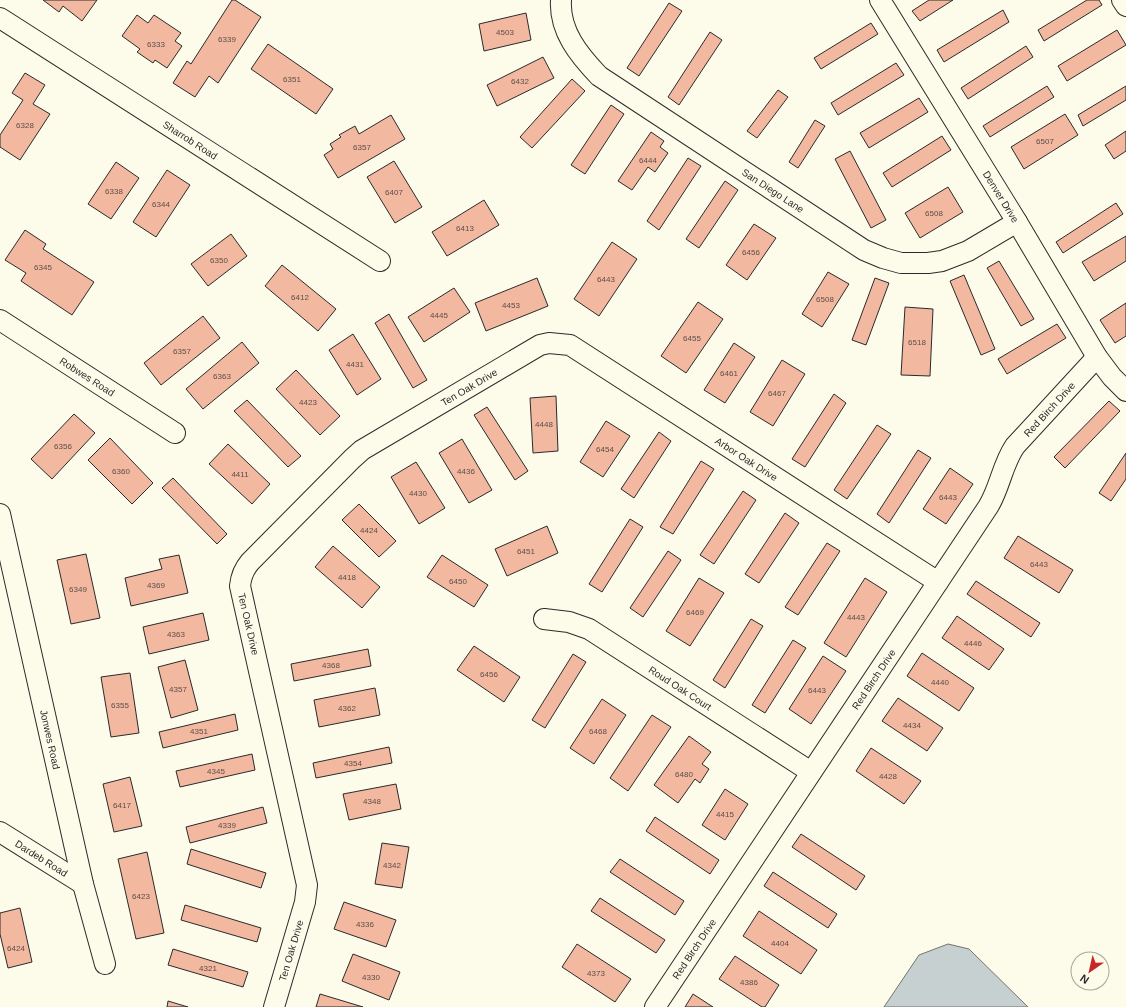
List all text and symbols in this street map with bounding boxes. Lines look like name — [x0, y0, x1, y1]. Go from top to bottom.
house number: 4503 — [496, 28, 514, 37]
house number: 6339 — [218, 35, 236, 44]
house number: 6333 — [147, 40, 165, 49]
house number: 6351 — [283, 75, 301, 84]
house number: 6432 — [511, 77, 529, 86]
street label: Sharrob Road — [161, 119, 219, 162]
house number: 6328 — [16, 121, 34, 130]
house number: 6507 — [1036, 137, 1054, 146]
house number: 6357 — [353, 143, 371, 152]
house number: 6444 — [639, 156, 657, 165]
street label: San Diego Lane — [740, 167, 806, 215]
street label: Denver Drive — [981, 169, 1021, 225]
house number: 6338 — [105, 187, 123, 196]
house number: 6407 — [385, 188, 403, 197]
house number: 6344 — [152, 200, 170, 209]
house number: 6508 — [925, 209, 943, 218]
house number: 6413 — [456, 224, 474, 233]
house number: 6456 — [742, 248, 760, 257]
house number: 6350 — [210, 256, 228, 265]
house number: 6345 — [34, 263, 52, 272]
house number: 6443 — [597, 275, 615, 284]
house number: 6412 — [291, 293, 309, 302]
house number: 6508 — [816, 295, 834, 304]
house number: 4453 — [502, 301, 520, 310]
house number: 4445 — [430, 311, 448, 320]
house number: 6455 — [683, 334, 701, 343]
house number: 6518 — [908, 338, 926, 347]
house number: 6357 — [173, 347, 191, 356]
street label: Robwes Road — [58, 355, 116, 399]
house number: 4431 — [346, 360, 364, 369]
street label: Ten Oak Drive — [439, 366, 500, 408]
house number: 6461 — [720, 369, 738, 378]
house number: 6363 — [213, 372, 231, 381]
street label: Red Birch Drive — [1022, 379, 1078, 439]
house number: 6467 — [768, 389, 786, 398]
house number: 4423 — [299, 398, 317, 407]
house number: 4448 — [535, 420, 553, 429]
street label: Arbor Oak Drive — [713, 435, 780, 484]
house number: 6356 — [54, 442, 72, 451]
house number: 6454 — [596, 445, 614, 454]
house number: 6360 — [112, 467, 130, 476]
house number: 4436 — [457, 467, 475, 476]
house number: 4411 — [231, 470, 249, 479]
house number: 4430 — [409, 489, 427, 498]
house number: 6443 — [939, 493, 957, 502]
house number: 4424 — [360, 526, 378, 535]
house number: 6451 — [517, 547, 535, 556]
house number: 6443 — [1030, 560, 1048, 569]
house number: 4418 — [338, 573, 356, 582]
house number: 6450 — [449, 577, 467, 586]
house number: 4369 — [147, 581, 165, 590]
house number: 6349 — [69, 585, 87, 594]
street label: Ten Oak Drive — [236, 592, 261, 657]
house number: 6469 — [686, 608, 704, 617]
house number: 4443 — [847, 613, 865, 622]
house number: 4363 — [167, 630, 185, 639]
house number: 4446 — [964, 639, 982, 648]
street label: Red Birch Drive — [850, 647, 898, 712]
house number: 4368 — [322, 661, 340, 670]
street label: Roud Oak Court — [647, 664, 714, 713]
house number: 6456 — [480, 670, 498, 679]
house number: 4440 — [931, 678, 949, 687]
house number: 4357 — [169, 685, 187, 694]
house number: 6443 — [808, 686, 826, 695]
house number: 6355 — [111, 701, 129, 710]
house number: 4362 — [338, 704, 356, 713]
street label: Jonwes Road — [38, 709, 62, 770]
house number: 4434 — [903, 721, 921, 730]
house number: 4351 — [190, 727, 208, 736]
house number: 6468 — [589, 727, 607, 736]
house number: 4354 — [344, 759, 362, 768]
house number: 4345 — [207, 767, 225, 776]
house number: 6480 — [675, 770, 693, 779]
house number: 4428 — [879, 772, 897, 781]
house number: 4348 — [363, 797, 381, 806]
house number: 6417 — [113, 801, 131, 810]
house number: 4415 — [716, 810, 734, 819]
house number: 4339 — [218, 821, 236, 830]
street label: Dardeb Road — [13, 838, 69, 879]
house number: 4342 — [383, 861, 401, 870]
house number: 6423 — [132, 892, 150, 901]
street label: Red Birch Drive — [670, 916, 718, 981]
street label: Ten Oak Drive — [277, 918, 306, 983]
house number: 4336 — [356, 920, 374, 929]
house number: 4404 — [771, 939, 789, 948]
house number: 6424 — [7, 944, 25, 953]
north arrow — [1070, 951, 1110, 991]
house number: 4321 — [199, 964, 217, 973]
house number: 4373 — [587, 969, 605, 978]
text: N — [1078, 972, 1091, 986]
house number: 4330 — [362, 973, 380, 982]
house number: 4386 — [740, 978, 758, 987]

